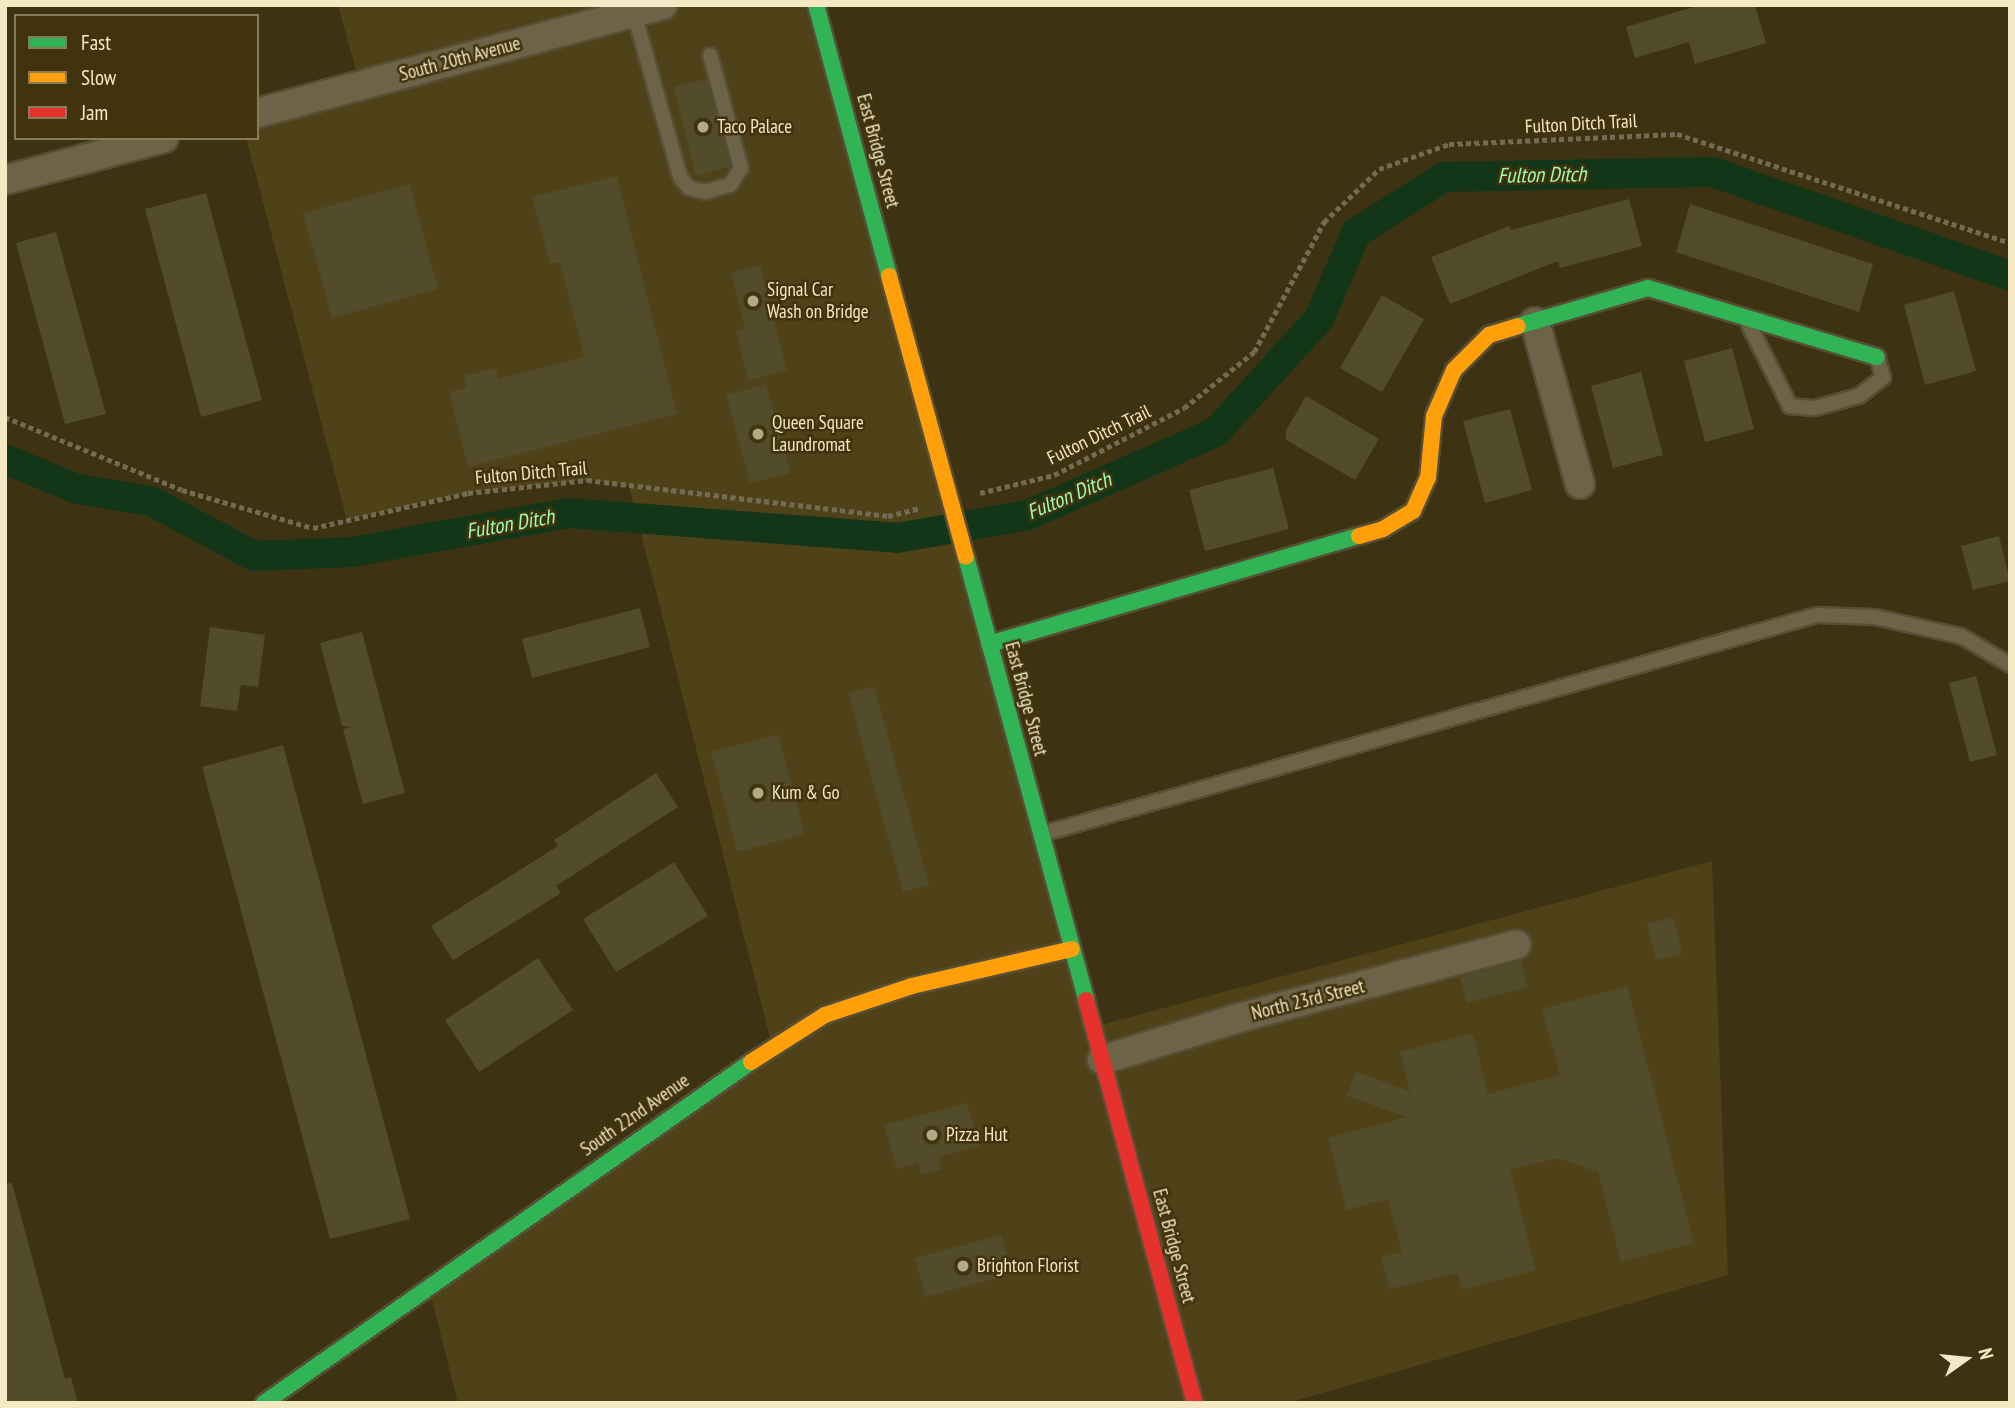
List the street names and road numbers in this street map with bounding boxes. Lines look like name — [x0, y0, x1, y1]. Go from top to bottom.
street label: South 20th Avenue — [397, 32, 523, 86]
street label: East Bridge Street — [852, 91, 904, 211]
street label: Fulton Ditch Trail — [1524, 110, 1638, 138]
street label: Fulton Ditch Trail — [1043, 400, 1155, 470]
street label: Fulton Ditch Trail — [474, 457, 588, 489]
street label: East Bridge Street — [1000, 639, 1052, 759]
street label: North 23rd Street — [1249, 975, 1367, 1025]
street label: South 22nd Avenue — [576, 1069, 694, 1161]
street label: East Bridge Street — [1148, 1186, 1200, 1306]

